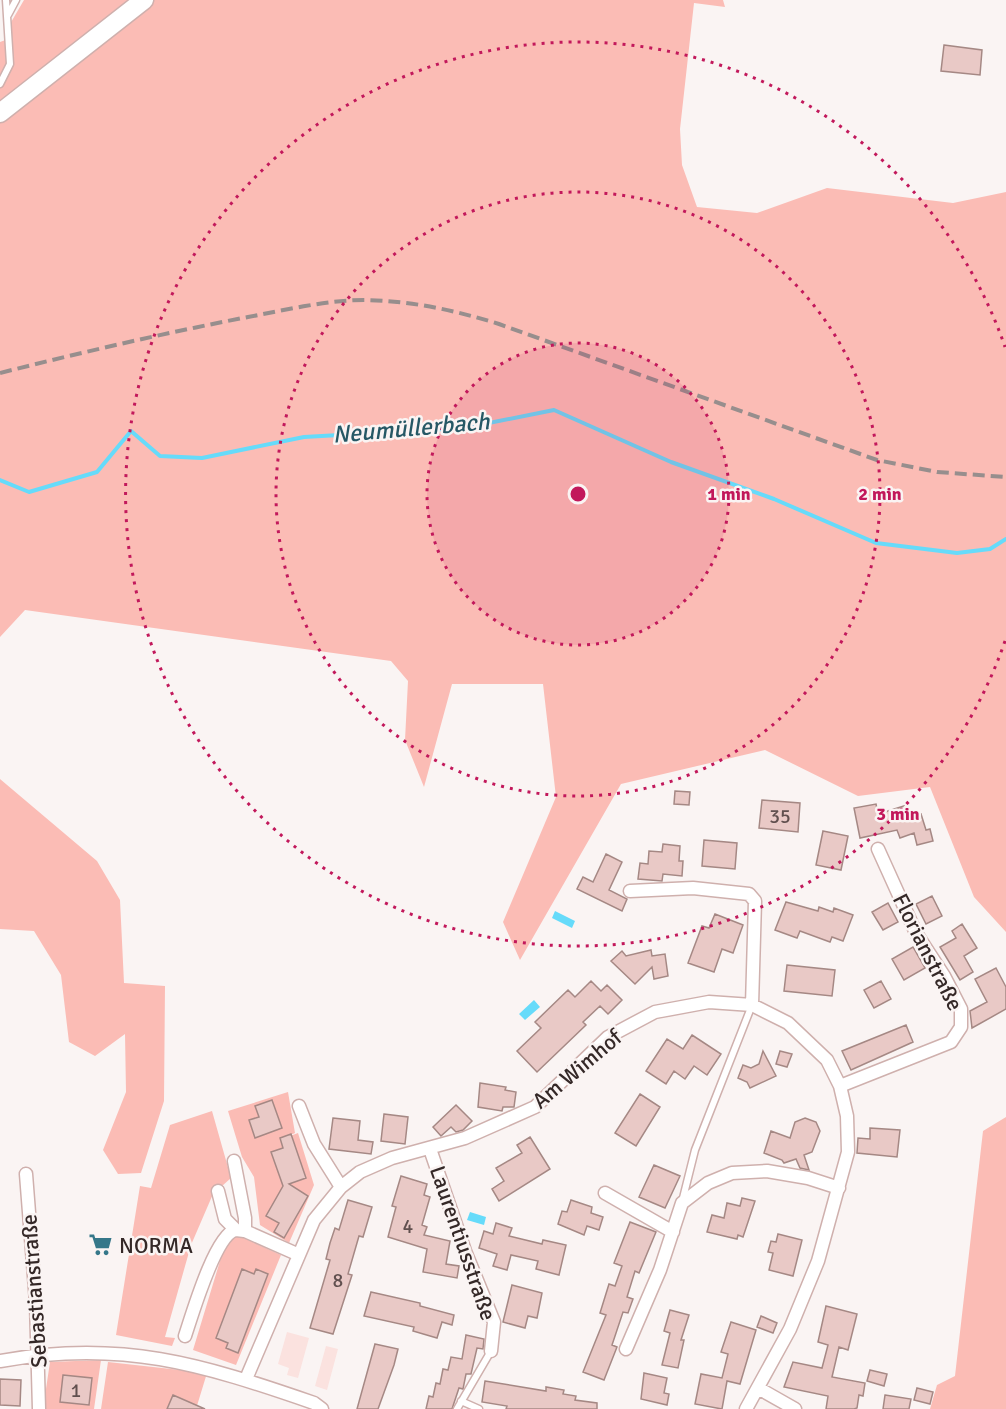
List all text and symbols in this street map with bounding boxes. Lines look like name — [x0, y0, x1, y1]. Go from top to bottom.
water label: Neumüllerbach — [331, 406, 492, 450]
text: 1 min — [707, 483, 751, 505]
text: 2 min — [858, 483, 902, 505]
centre of rings — [568, 484, 588, 504]
text: 3 min — [876, 803, 920, 825]
house number: 35 — [769, 804, 791, 829]
street label: Florianstraße — [887, 889, 969, 1015]
street label: Am Wimhof — [527, 1023, 629, 1114]
street label: Laurentiusstraße — [424, 1162, 502, 1324]
street label: Sebastianstraße — [15, 1213, 53, 1369]
house number: 4 — [403, 1214, 414, 1239]
supermarket icon: NORMA — [88, 1232, 114, 1258]
place label: NORMA — [119, 1232, 193, 1259]
house number: 8 — [333, 1268, 343, 1293]
house number: 1 — [71, 1378, 81, 1403]

